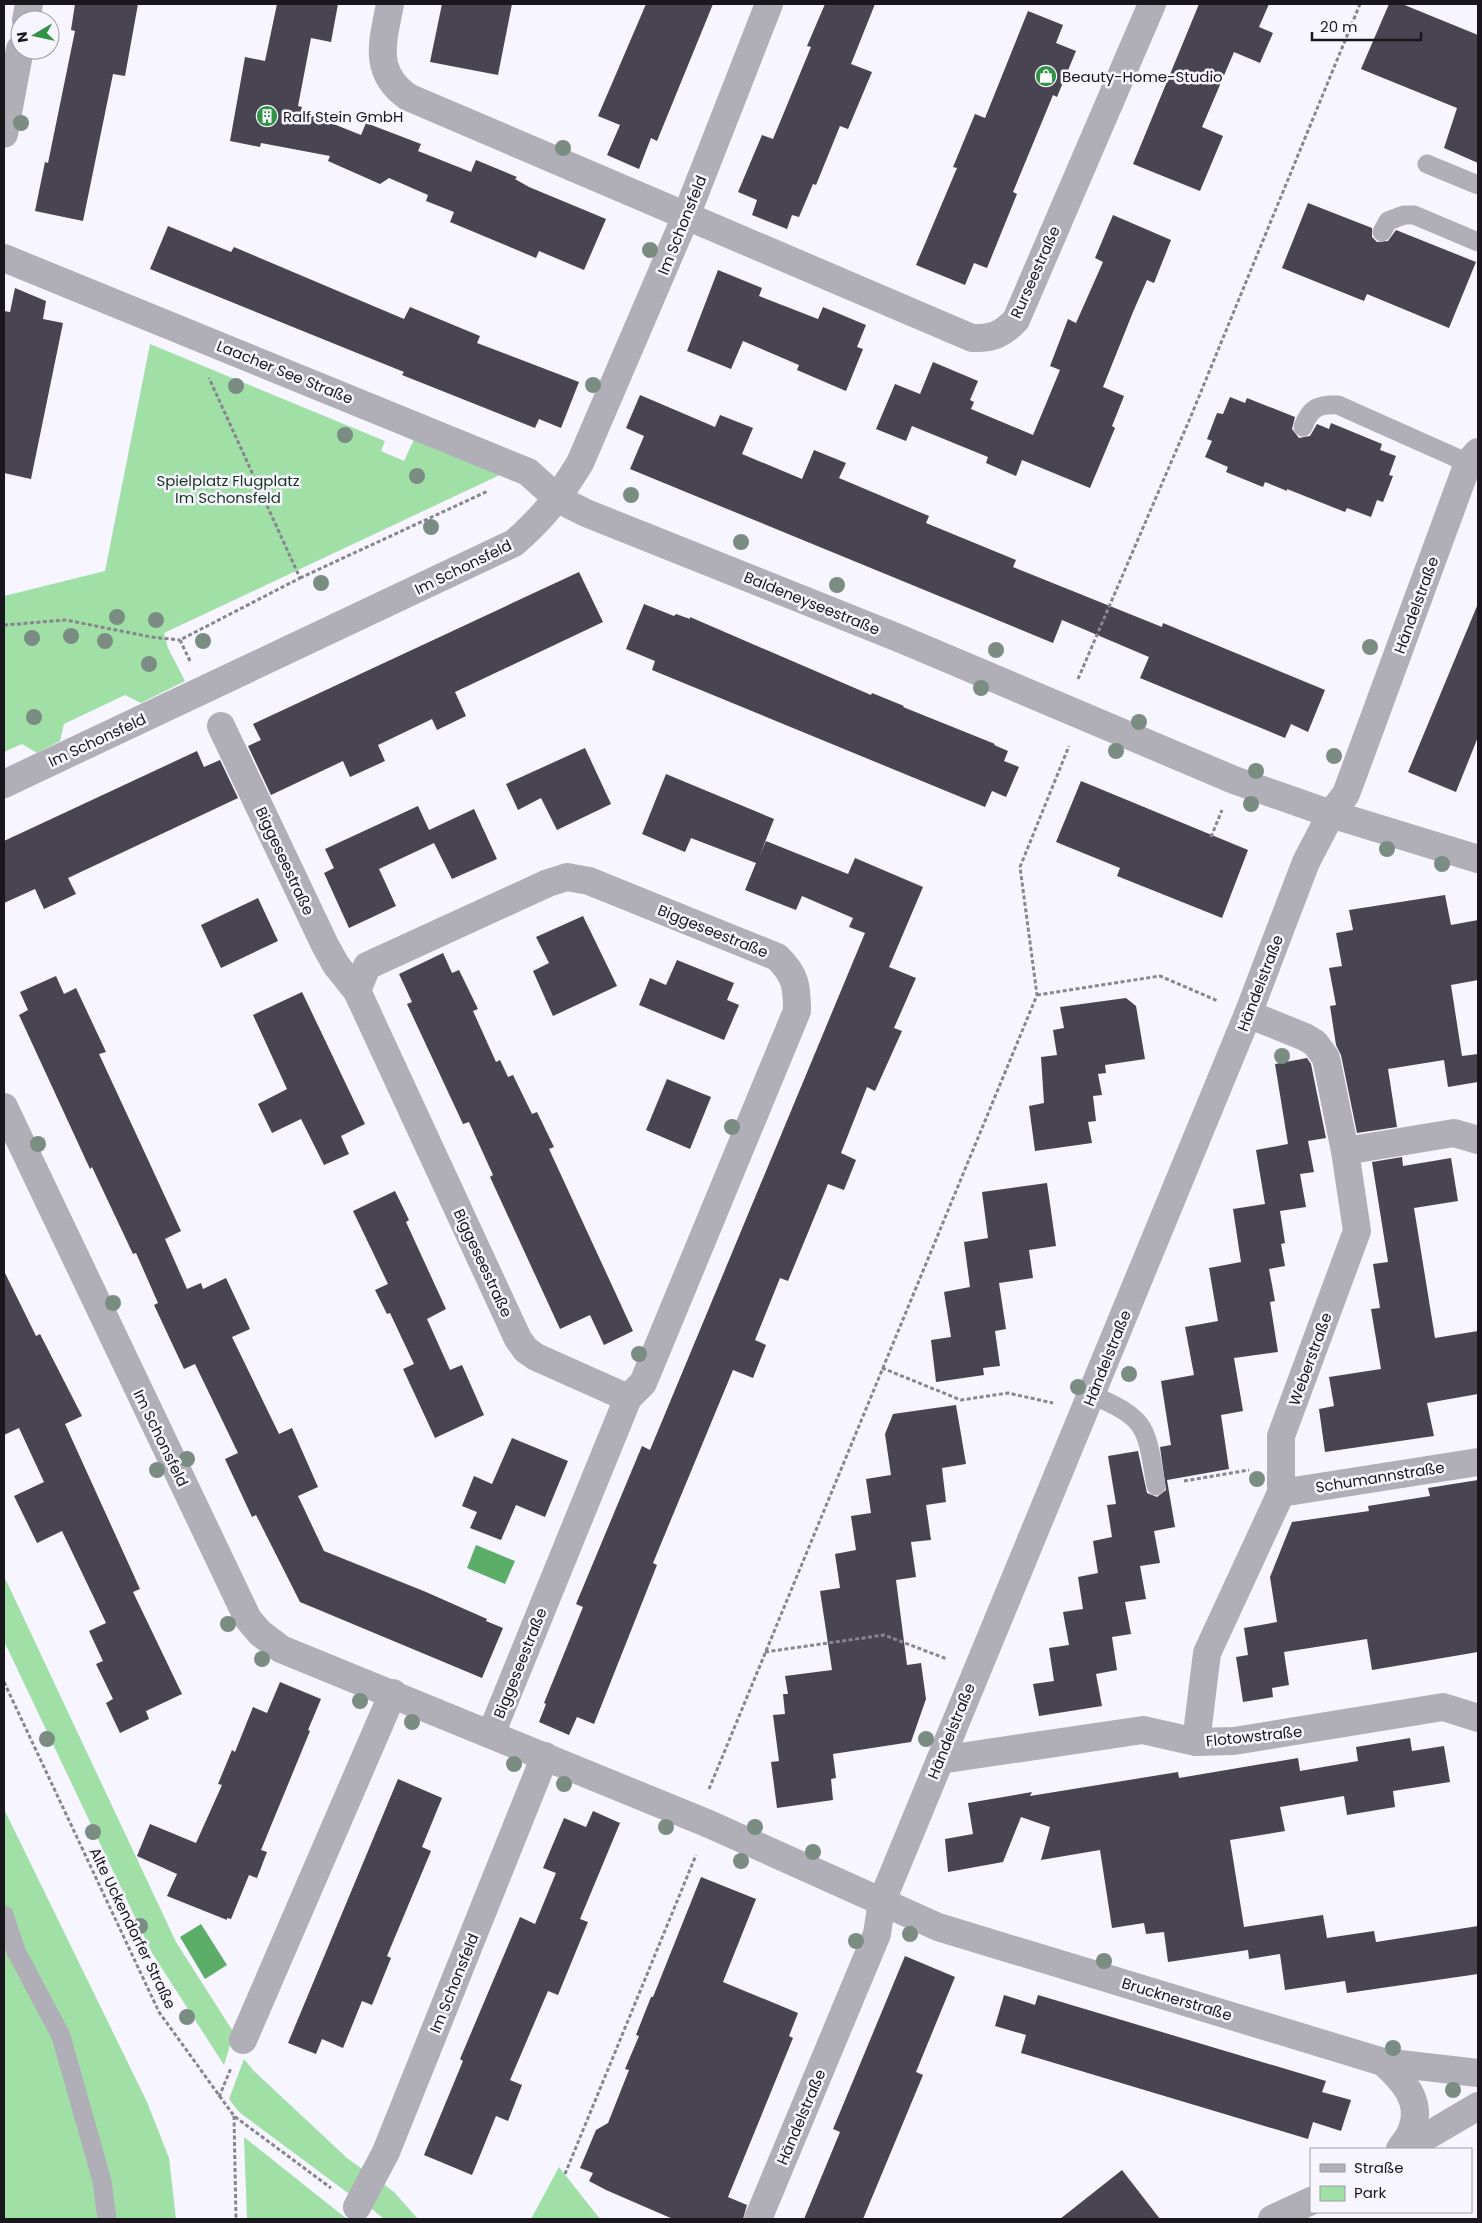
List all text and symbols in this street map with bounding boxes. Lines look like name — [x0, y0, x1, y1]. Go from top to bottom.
north arrow — [10, 10, 60, 60]
scale bar — [1312, 10, 1421, 42]
text: 20 m — [1320, 16, 1358, 37]
text: N — [11, 30, 33, 44]
shop icon: Beauty-Home-Studio — [1034, 64, 1058, 88]
place label: Beauty-Home-Studio — [1062, 66, 1223, 87]
building icon: Ralf Stein GmbH — [255, 104, 279, 128]
place label: Ralf Stein GmbH — [283, 106, 403, 127]
street label: Im Schonsfeld — [652, 172, 712, 278]
street label: Rurseestraße — [1005, 222, 1065, 322]
street label: Laacher See Straße — [214, 335, 356, 409]
park label: Spielplatz Flugplatz Im Schonsfeld — [156, 470, 300, 508]
street label: Im Schonsfeld — [411, 534, 515, 600]
street label: Händelstraße — [1389, 554, 1443, 656]
street label: Baldeneyseestraße — [741, 566, 883, 640]
street label: Im Schonsfeld — [45, 708, 149, 772]
street label: Biggeseestraße — [251, 803, 319, 919]
street label: Biggeseestraße — [655, 899, 771, 963]
street label: Händelstraße — [1232, 932, 1288, 1034]
street label: Biggeseestraße — [449, 1205, 517, 1321]
street label: Händelstraße — [1078, 1307, 1136, 1409]
street label: Weberstraße — [1283, 1310, 1337, 1408]
street label: Im Schonsfeld — [128, 1386, 194, 1490]
street label: Schumannstraße — [1314, 1456, 1446, 1498]
street label: Biggeseestraße — [488, 1605, 552, 1721]
street label: Händelstraße — [922, 1680, 980, 1782]
street label: Flotowstraße — [1205, 1721, 1303, 1751]
street label: Alte Uckendorfer Straße — [85, 1844, 181, 2012]
street label: Im Schonsfeld — [424, 1930, 484, 2036]
street label: Brucknerstraße — [1119, 1972, 1235, 2026]
street label: Händelstraße — [771, 2066, 831, 2168]
legend — [1310, 2148, 1472, 2213]
text: Straße — [1354, 2157, 1404, 2178]
text: Park — [1354, 2182, 1386, 2203]

